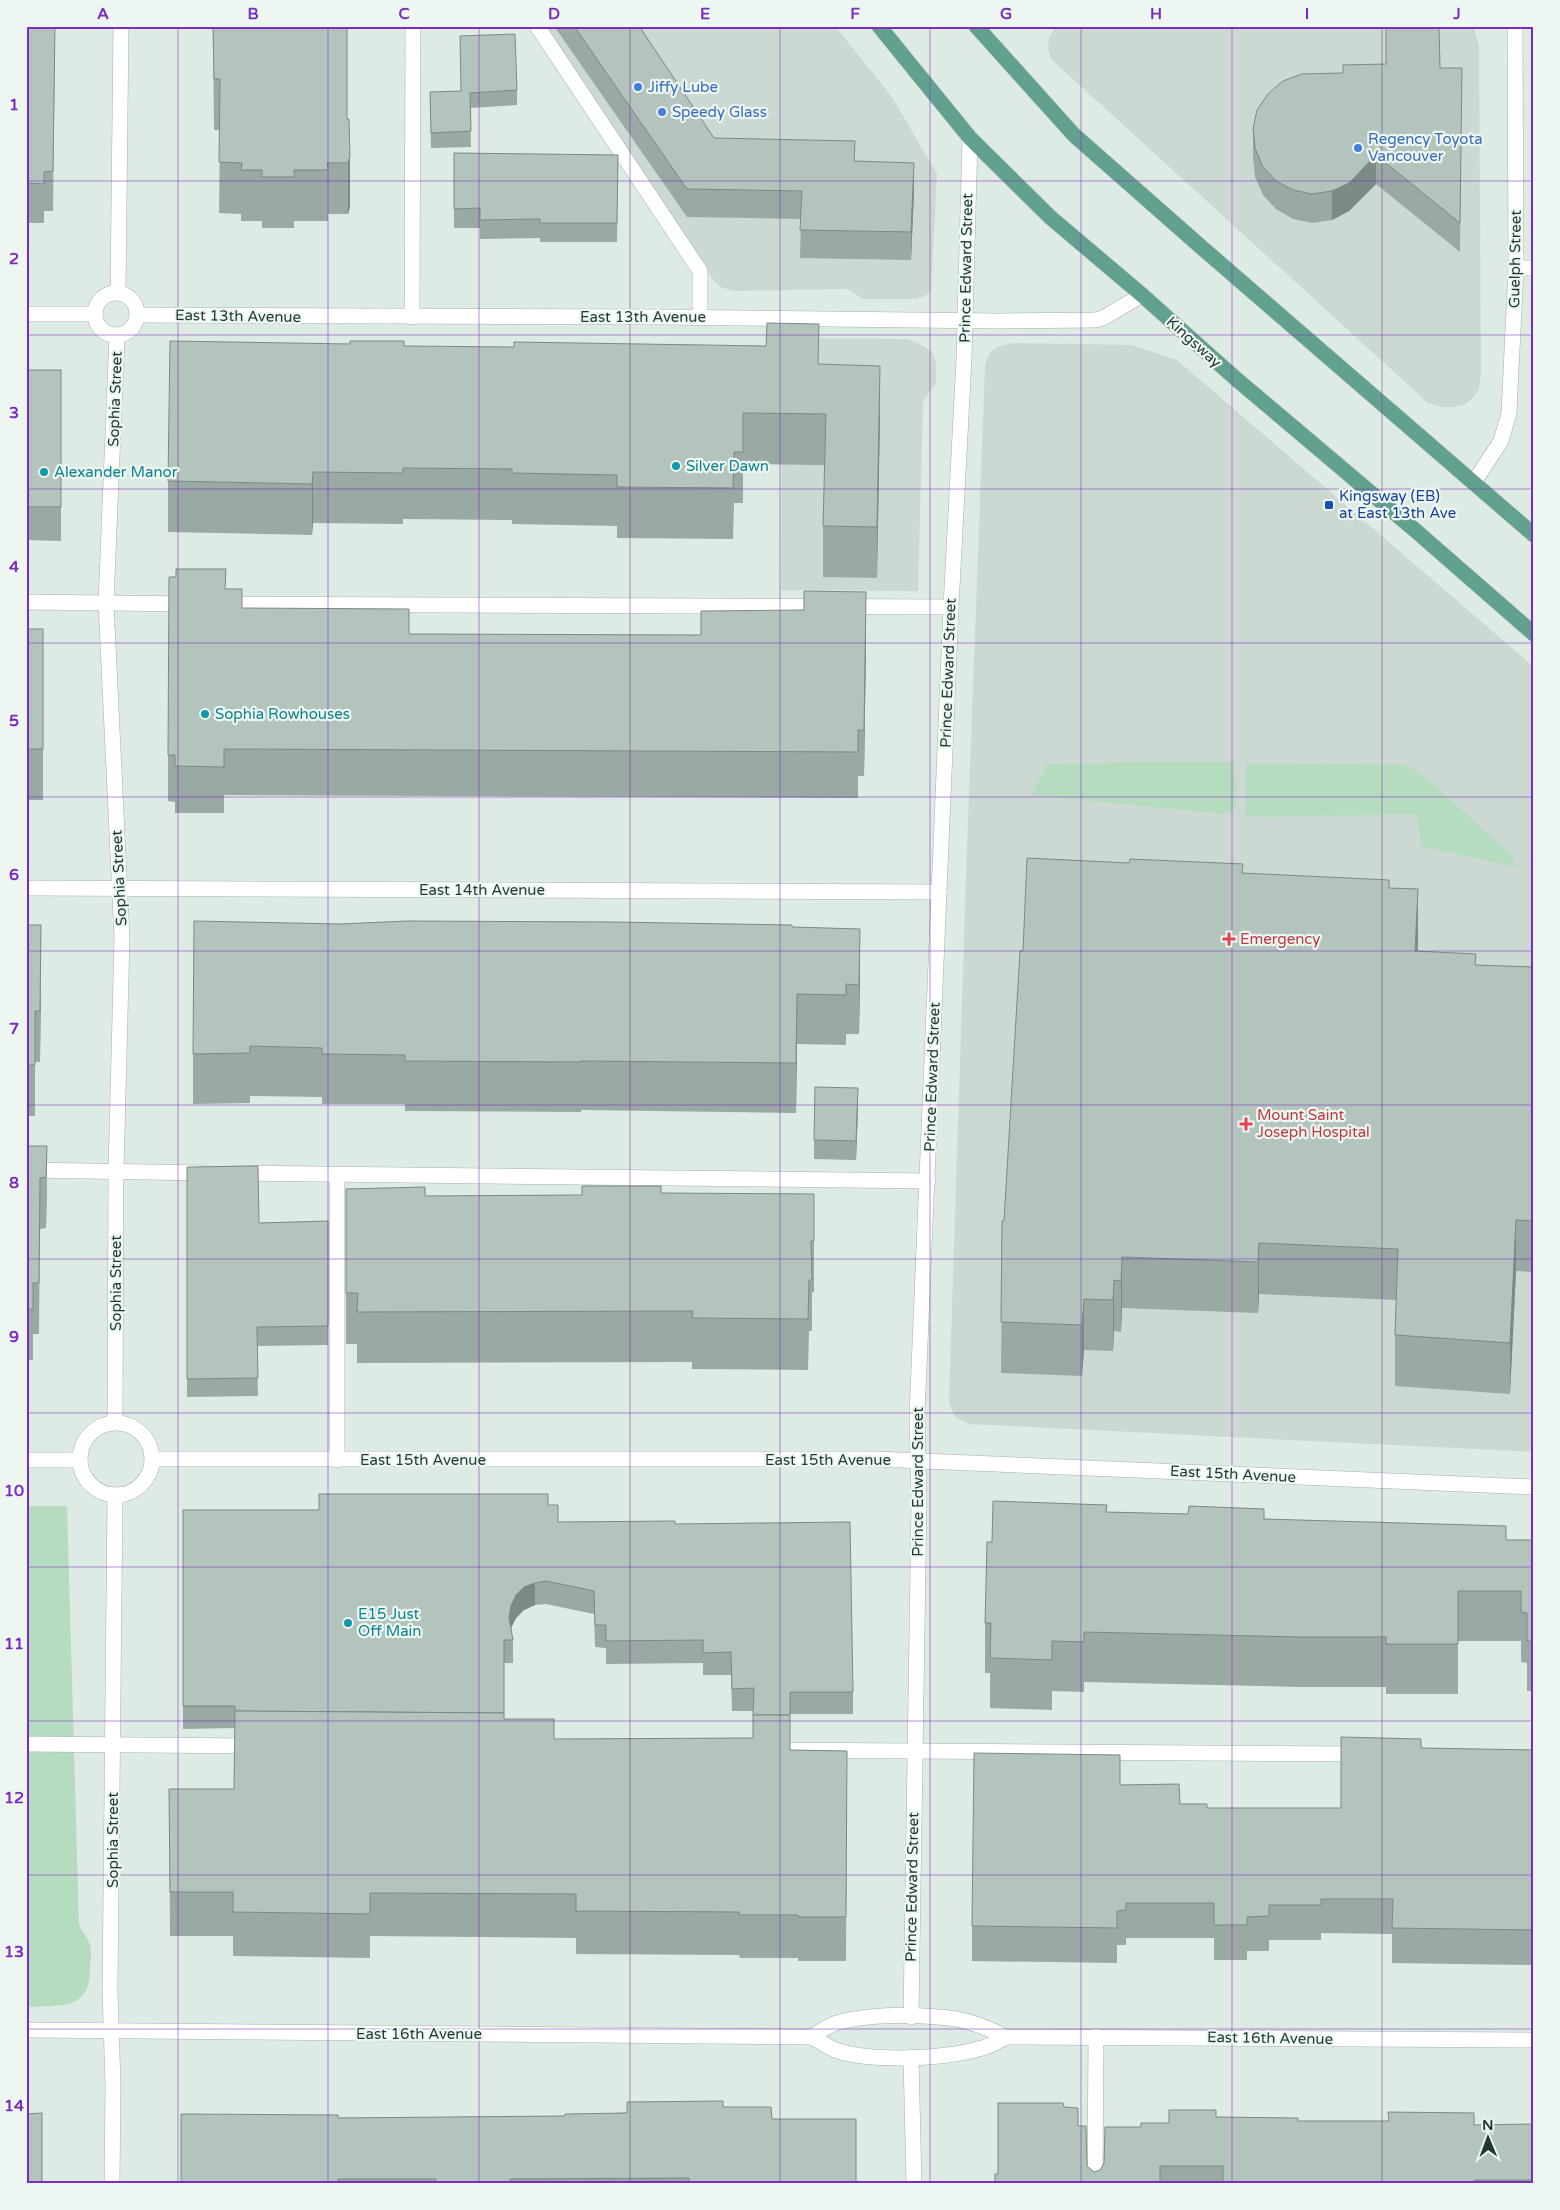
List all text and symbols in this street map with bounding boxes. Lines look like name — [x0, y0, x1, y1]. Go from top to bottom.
text: A — [97, 4, 109, 24]
text: B — [247, 4, 259, 24]
text: C — [398, 4, 410, 24]
text: D — [548, 4, 560, 24]
text: E — [700, 4, 710, 24]
text: F — [850, 4, 860, 24]
text: G — [1000, 4, 1012, 24]
text: H — [1150, 4, 1162, 24]
text: I — [1305, 4, 1309, 24]
text: J — [1452, 4, 1461, 24]
place label: Jiffy Lube — [648, 78, 718, 96]
marker: Jiffy Lube — [632, 81, 644, 93]
text: 1 — [9, 95, 19, 115]
place label: Speedy Glass — [672, 103, 767, 121]
marker: Speedy Glass — [656, 106, 668, 118]
place label: Regency Toyota Vancouver — [1368, 130, 1483, 165]
marker: Regency Toyota Vancouver — [1352, 142, 1364, 154]
street label: Prince Edward Street — [956, 193, 976, 343]
street label: Guelph Street — [1505, 210, 1525, 308]
text: 2 — [9, 249, 19, 269]
street label: East 13th Avenue — [175, 306, 301, 326]
street label: East 13th Avenue — [580, 308, 706, 326]
street label: Kingsway — [1163, 313, 1225, 371]
street label: Sophia Street — [104, 351, 126, 447]
text: 3 — [9, 403, 19, 423]
place label: Silver Dawn — [686, 457, 769, 475]
marker: Silver Dawn — [670, 460, 682, 472]
place label: Alexander Manor — [54, 463, 178, 481]
marker: Alexander Manor — [38, 466, 50, 478]
place label: Kingsway (EB) at East 13th Ave — [1339, 487, 1456, 522]
marker: Kingsway (EB) at East 13th Ave — [1323, 499, 1335, 511]
text: 4 — [9, 557, 19, 577]
street label: Prince Edward Street — [936, 598, 960, 748]
place label: Sophia Rowhouses — [215, 705, 350, 723]
marker: Sophia Rowhouses — [199, 708, 211, 720]
text: 5 — [9, 711, 19, 731]
street label: Sophia Street — [107, 829, 130, 926]
text: 6 — [9, 865, 19, 885]
street label: East 14th Avenue — [419, 881, 545, 899]
place label: Emergency — [1240, 930, 1320, 948]
marker: Emergency — [1222, 932, 1236, 946]
street label: Prince Edward Street — [920, 1002, 944, 1152]
text: 7 — [9, 1019, 19, 1039]
place label: Mount Saint Joseph Hospital — [1257, 1106, 1370, 1141]
marker: Mount Saint Joseph Hospital — [1239, 1117, 1253, 1131]
text: 8 — [9, 1173, 19, 1193]
street label: Sophia Street — [107, 1235, 125, 1331]
text: 9 — [9, 1327, 19, 1347]
street label: Prince Edward Street — [909, 1407, 927, 1557]
street label: East 15th Avenue — [360, 1451, 486, 1469]
street label: East 15th Avenue — [765, 1451, 891, 1469]
street label: East 15th Avenue — [1170, 1462, 1296, 1486]
text: 10 — [4, 1481, 24, 1501]
place label: E15 Just Off Main — [358, 1605, 421, 1640]
marker: E15 Just Off Main — [342, 1617, 354, 1629]
text: 11 — [4, 1634, 24, 1654]
text: 12 — [4, 1788, 24, 1808]
street label: Sophia Street — [104, 1792, 122, 1888]
street label: Prince Edward Street — [902, 1812, 922, 1962]
text: 13 — [4, 1942, 24, 1962]
street label: East 16th Avenue — [356, 2025, 482, 2043]
street label: East 16th Avenue — [1207, 2028, 1333, 2048]
text: 14 — [4, 2096, 24, 2116]
north arrow — [1462, 2112, 1512, 2162]
text: N — [1482, 2117, 1494, 2134]

